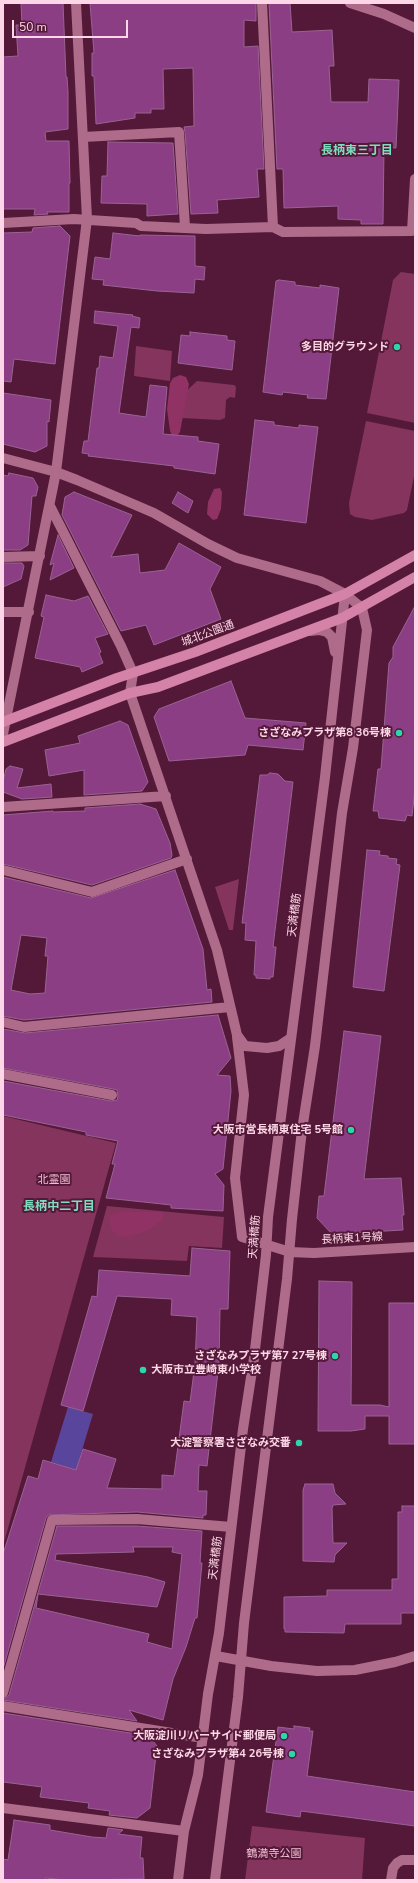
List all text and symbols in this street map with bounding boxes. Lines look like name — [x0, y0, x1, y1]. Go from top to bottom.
scale bar — [14, 12, 130, 38]
text: 50 m — [19, 19, 47, 35]
district label: 長柄東三丁目 — [321, 144, 393, 158]
place label: 多目的グラウンド — [301, 340, 389, 354]
marker: 多目的グラウンド — [392, 342, 402, 352]
street label: 城北公園通 — [180, 618, 236, 650]
place label: さざなみプラザ第8 36号棟 — [258, 726, 391, 740]
marker: さざなみプラザ第8 36号棟 — [394, 728, 404, 738]
street label: 天満橋筋 — [286, 892, 304, 938]
place label: 大阪市営長柄東住宅 5号館 — [212, 1123, 343, 1137]
marker: 大阪市営長柄東住宅 5号館 — [346, 1125, 356, 1135]
park label: 北霊園 — [38, 1173, 70, 1187]
district label: 長柄中二丁目 — [23, 1200, 95, 1214]
street label: 天満橋筋 — [247, 1215, 263, 1259]
street label: 長柄東1号線 — [321, 1231, 383, 1247]
place label: さざなみプラザ第7 27号棟 — [194, 1349, 327, 1363]
marker: さざなみプラザ第7 27号棟 — [330, 1351, 340, 1361]
place label: 大阪市立豊崎東小学校 — [151, 1363, 261, 1377]
marker: 大阪市立豊崎東小学校 — [138, 1365, 148, 1375]
place label: 大淀警察署さざなみ交番 — [170, 1436, 291, 1450]
marker: 大淀警察署さざなみ交番 — [294, 1438, 304, 1448]
street label: 天満橋筋 — [207, 1535, 225, 1581]
place label: 大阪淀川リバーサイド郵便局 — [133, 1729, 276, 1743]
marker: 大阪淀川リバーサイド郵便局 — [279, 1731, 289, 1741]
place label: さざなみプラザ第4 26号棟 — [151, 1747, 284, 1761]
marker: さざなみプラザ第4 26号棟 — [287, 1749, 297, 1759]
park label: 鶴満寺公園 — [247, 1847, 301, 1861]

